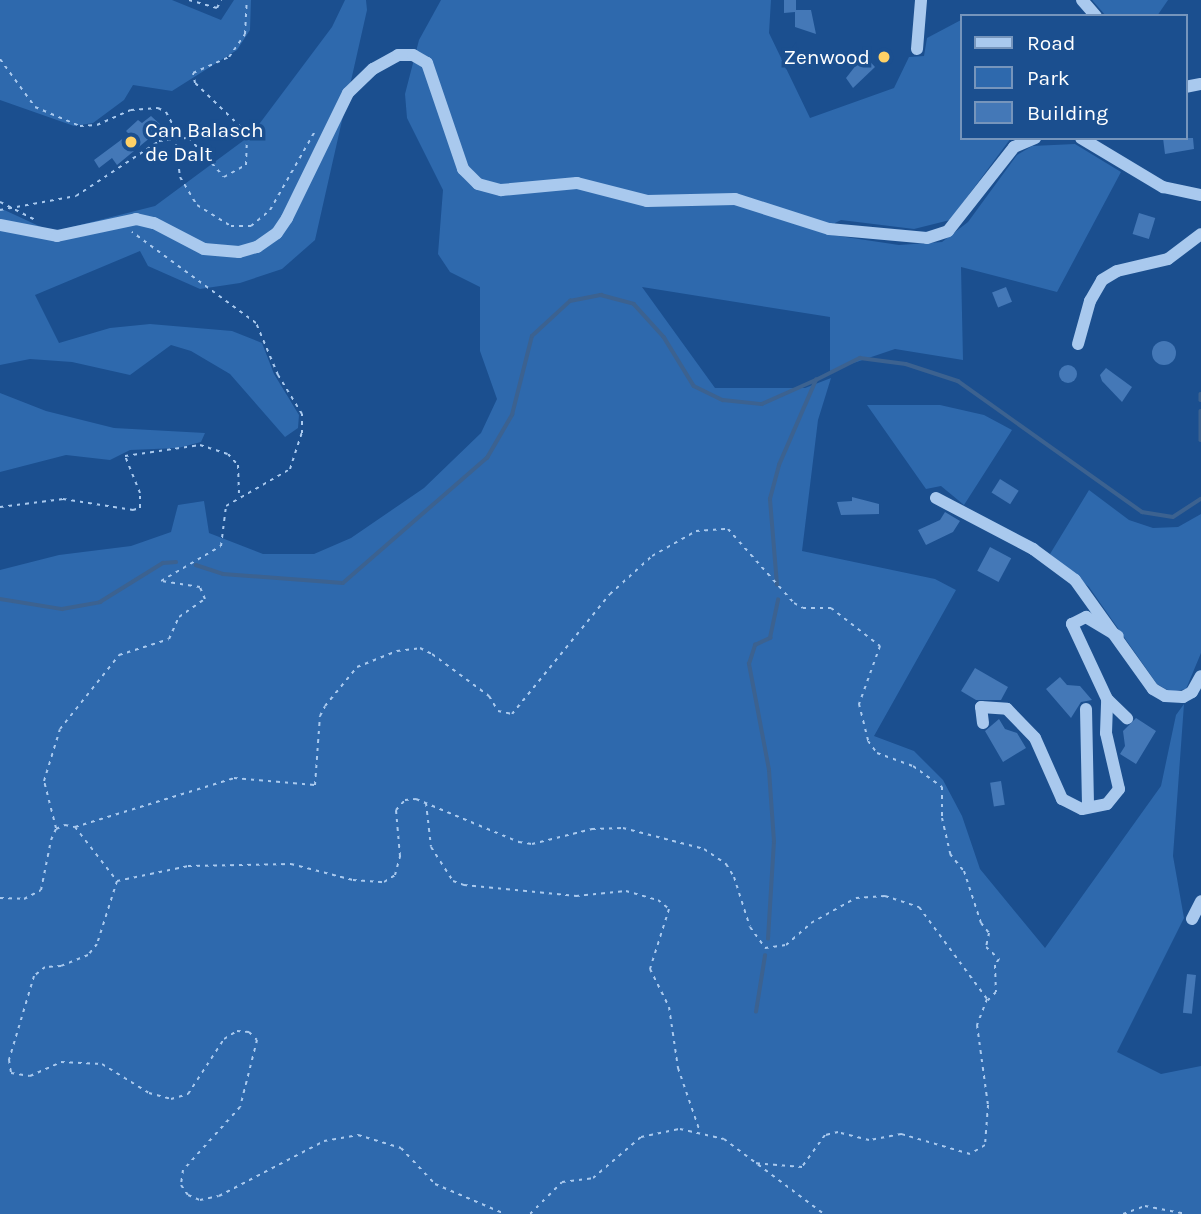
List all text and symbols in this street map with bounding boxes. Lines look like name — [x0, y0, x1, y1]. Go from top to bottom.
legend — [960, 14, 1187, 140]
text: Road — [1027, 31, 1075, 55]
place label: Zenwood — [784, 44, 870, 70]
marker: Zenwood — [876, 49, 892, 65]
text: Park — [1027, 66, 1070, 90]
text: Building — [1027, 101, 1108, 125]
place label: Can Balasch de Dalt — [145, 117, 264, 167]
marker: Can Balasch de Dalt — [123, 134, 139, 150]

